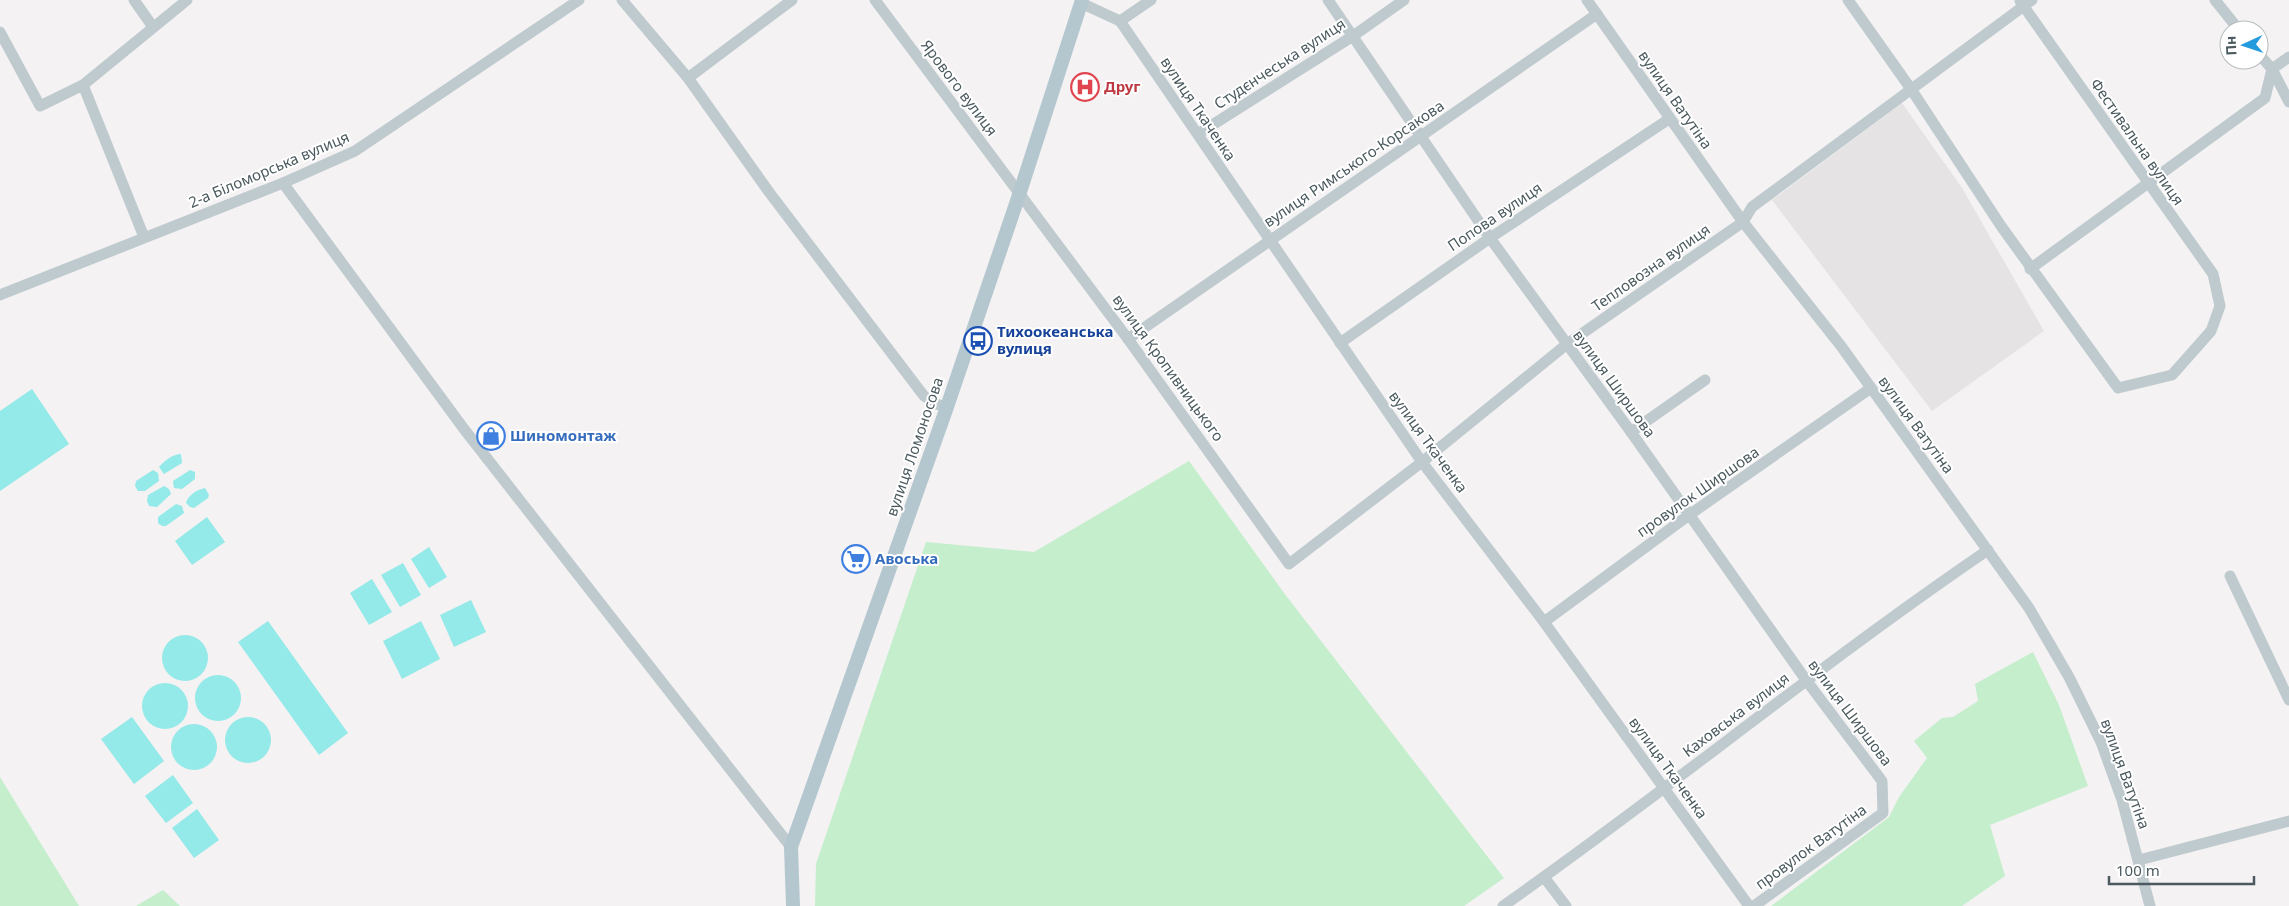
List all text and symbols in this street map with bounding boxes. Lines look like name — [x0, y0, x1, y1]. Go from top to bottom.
street label: Студєнчеська вулиця — [1210, 13, 1349, 113]
north arrow — [2219, 20, 2269, 70]
street label: Ярового вулиця — [917, 35, 1002, 139]
text: Пн — [2221, 35, 2241, 56]
street label: вулиця Ватутіна — [1634, 46, 1717, 153]
street label: вулиця Ткаченка — [1157, 53, 1241, 164]
hospital icon: Друг — [1070, 72, 1100, 102]
street label: Фестивальна вулиця — [2086, 74, 2189, 209]
place label: Друг — [1104, 76, 1140, 96]
street label: вулиця Римського-Корсакова — [1259, 95, 1448, 231]
street label: 2-а Біломорська вулиця — [185, 126, 352, 212]
street label: Попова вулиця — [1443, 177, 1546, 255]
street label: Тепловозна вулиця — [1587, 219, 1714, 316]
street label: вулиця Кропивницького — [1109, 290, 1229, 445]
place label: Тихоокеанська вулиця — [997, 321, 1113, 358]
bus stop icon: Тихоокеанська вулиця — [963, 326, 993, 356]
street label: вулиця Ширшова — [1569, 326, 1661, 441]
street label: вулиця Ватутіна — [1875, 372, 1959, 477]
street label: вулиця Ломоносова — [881, 374, 947, 519]
street label: вулиця Ткаченка — [1385, 386, 1473, 496]
shop icon: Шиномонтаж — [476, 421, 506, 451]
place label: Шиномонтаж — [510, 425, 616, 445]
street label: провулок Ширшова — [1632, 441, 1763, 541]
supermarket icon: Авоська — [841, 544, 871, 574]
place label: Авоська — [875, 548, 938, 568]
street label: вулиця Ширшова — [1804, 655, 1897, 770]
street label: Каховська вулиця — [1678, 668, 1793, 761]
street label: вулиця Ткаченка — [1625, 712, 1713, 822]
street label: вулиця Ватутіна — [2097, 716, 2155, 832]
street label: провулок Ватутіна — [1751, 799, 1870, 893]
scale bar — [2109, 854, 2254, 886]
text: 100 m — [2116, 860, 2160, 880]

